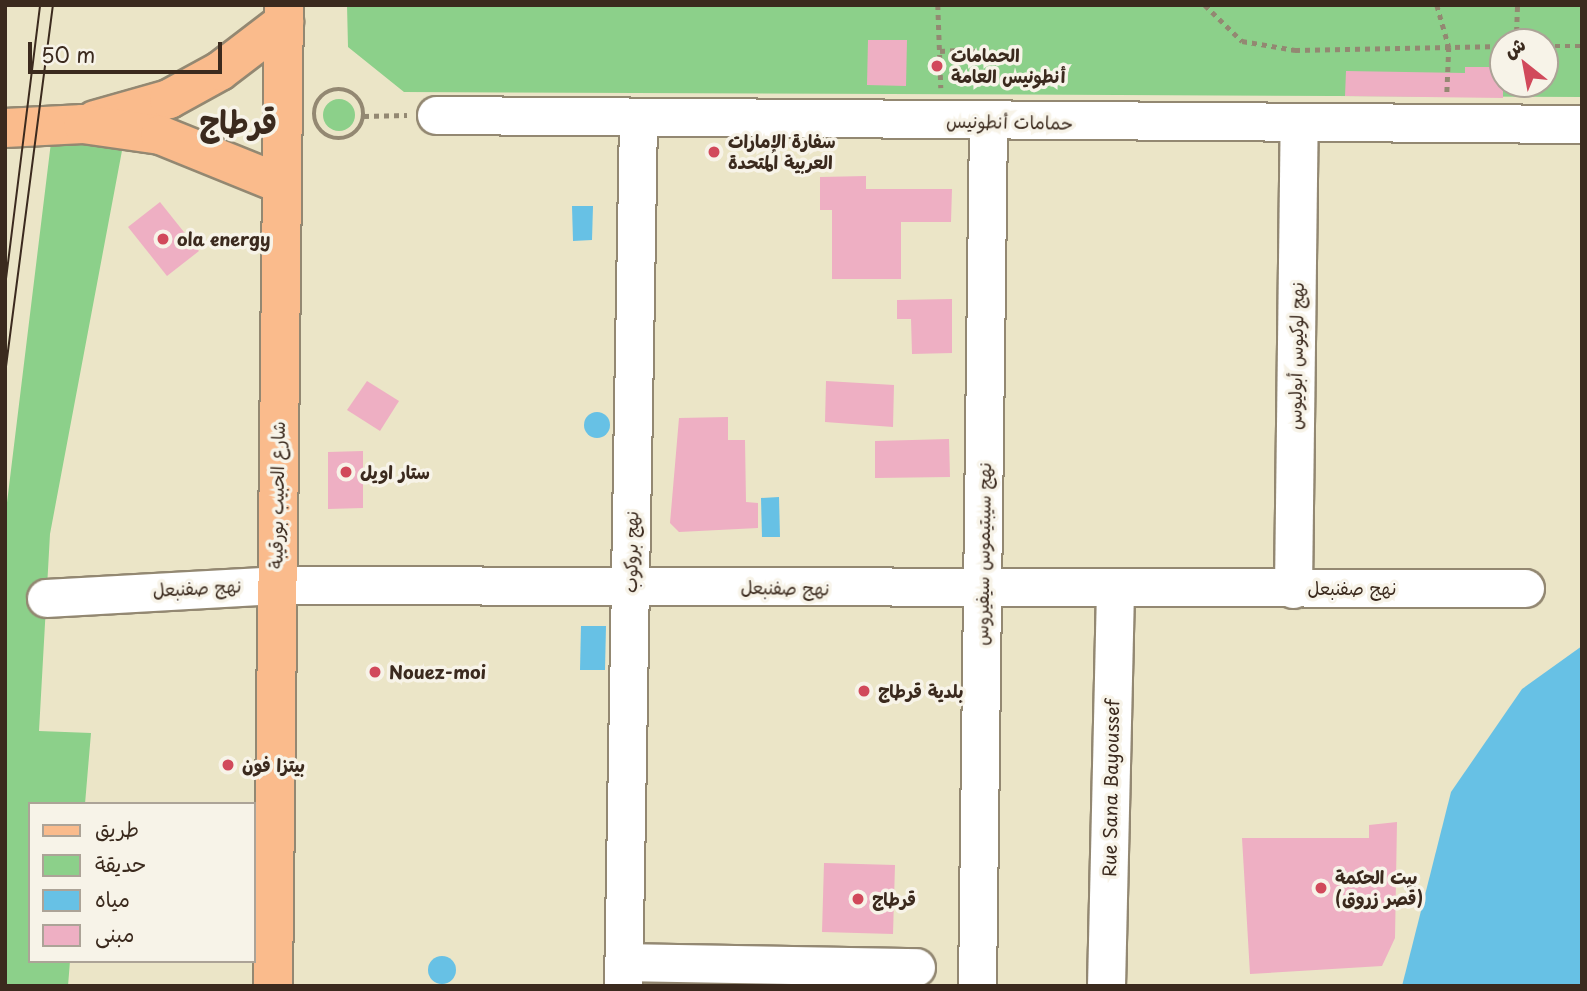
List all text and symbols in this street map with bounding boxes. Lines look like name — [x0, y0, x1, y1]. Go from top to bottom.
scale bar — [32, 28, 226, 72]
north arrow — [1489, 28, 1559, 98]
text: ش — [1498, 29, 1530, 64]
text: 50 m — [41, 38, 95, 70]
place label: الحمامات أنطونيس العامة — [951, 45, 1065, 88]
marker: الحمامات أنطونيس العامة — [929, 58, 945, 74]
district label: قرطاج — [199, 102, 277, 140]
street label: حمامات أنطونيس — [946, 110, 1072, 134]
place label: سفارة الإمارات العربية المتحدة — [728, 131, 835, 174]
marker: سفارة الإمارات العربية المتحدة — [706, 144, 722, 160]
place label: ola energy — [177, 228, 272, 250]
marker: ola energy — [155, 231, 171, 247]
street label: نهج لوكيوس أبوليوس — [1284, 282, 1308, 430]
street label: شارع الحبيب بورقيبة — [265, 421, 289, 569]
place label: ستار اويل — [360, 461, 430, 483]
street label: نهج سيبتيموس سيفيروس — [971, 462, 995, 646]
marker: ستار اويل — [338, 464, 354, 480]
street label: نهج بروكوب — [619, 511, 643, 593]
street label: نهج صفنبعل — [152, 575, 242, 601]
street label: نهج صفنبعل — [740, 576, 830, 600]
street label: نهج صفنبعل — [1308, 577, 1396, 599]
place label: Nouez-moi — [389, 661, 486, 683]
marker: Nouez-moi — [367, 664, 383, 680]
place label: بلدية قرطاج — [878, 680, 964, 702]
marker: بلدية قرطاج — [856, 683, 872, 699]
street label: Rue Sana Bayoussef — [1099, 698, 1123, 878]
place label: بيتزا فون — [242, 754, 305, 776]
marker: بيتزا فون — [220, 757, 236, 773]
legend — [28, 802, 256, 963]
text: طريق — [95, 812, 139, 844]
text: حديقة — [95, 847, 146, 879]
place label: بيت الحكمة (قصر زروق) — [1335, 867, 1423, 910]
marker: بيت الحكمة (قصر زروق) — [1313, 880, 1329, 896]
text: مياه — [95, 882, 130, 914]
place label: قرطاج — [872, 888, 916, 910]
marker: قرطاج — [850, 891, 866, 907]
text: مبنى — [95, 917, 134, 949]

